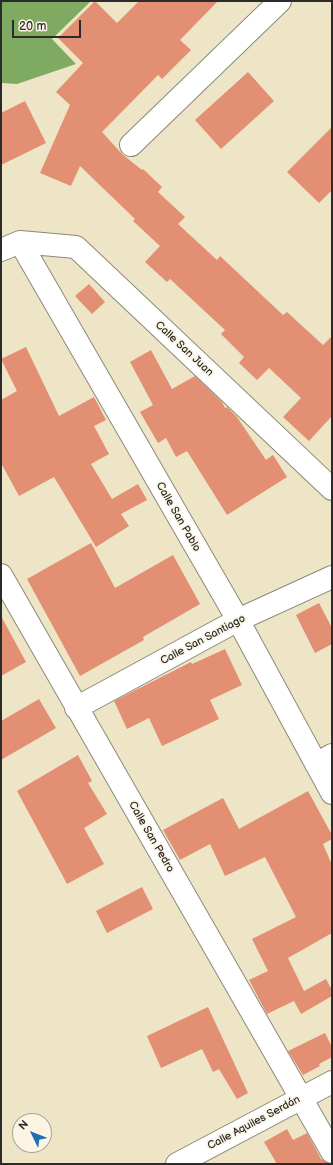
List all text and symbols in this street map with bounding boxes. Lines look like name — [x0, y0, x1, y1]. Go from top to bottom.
scale bar — [14, 12, 83, 38]
text: 20 m — [19, 19, 46, 34]
street label: Calle San Juan — [152, 319, 216, 379]
street label: Calle San Pablo — [153, 480, 203, 554]
street label: Calle San Santiago — [158, 612, 248, 668]
street label: Calle San Pedro — [125, 799, 177, 875]
street label: Calle Aquiles Serdán — [205, 1093, 303, 1153]
north arrow — [12, 1113, 52, 1153]
text: N — [16, 1118, 31, 1133]

